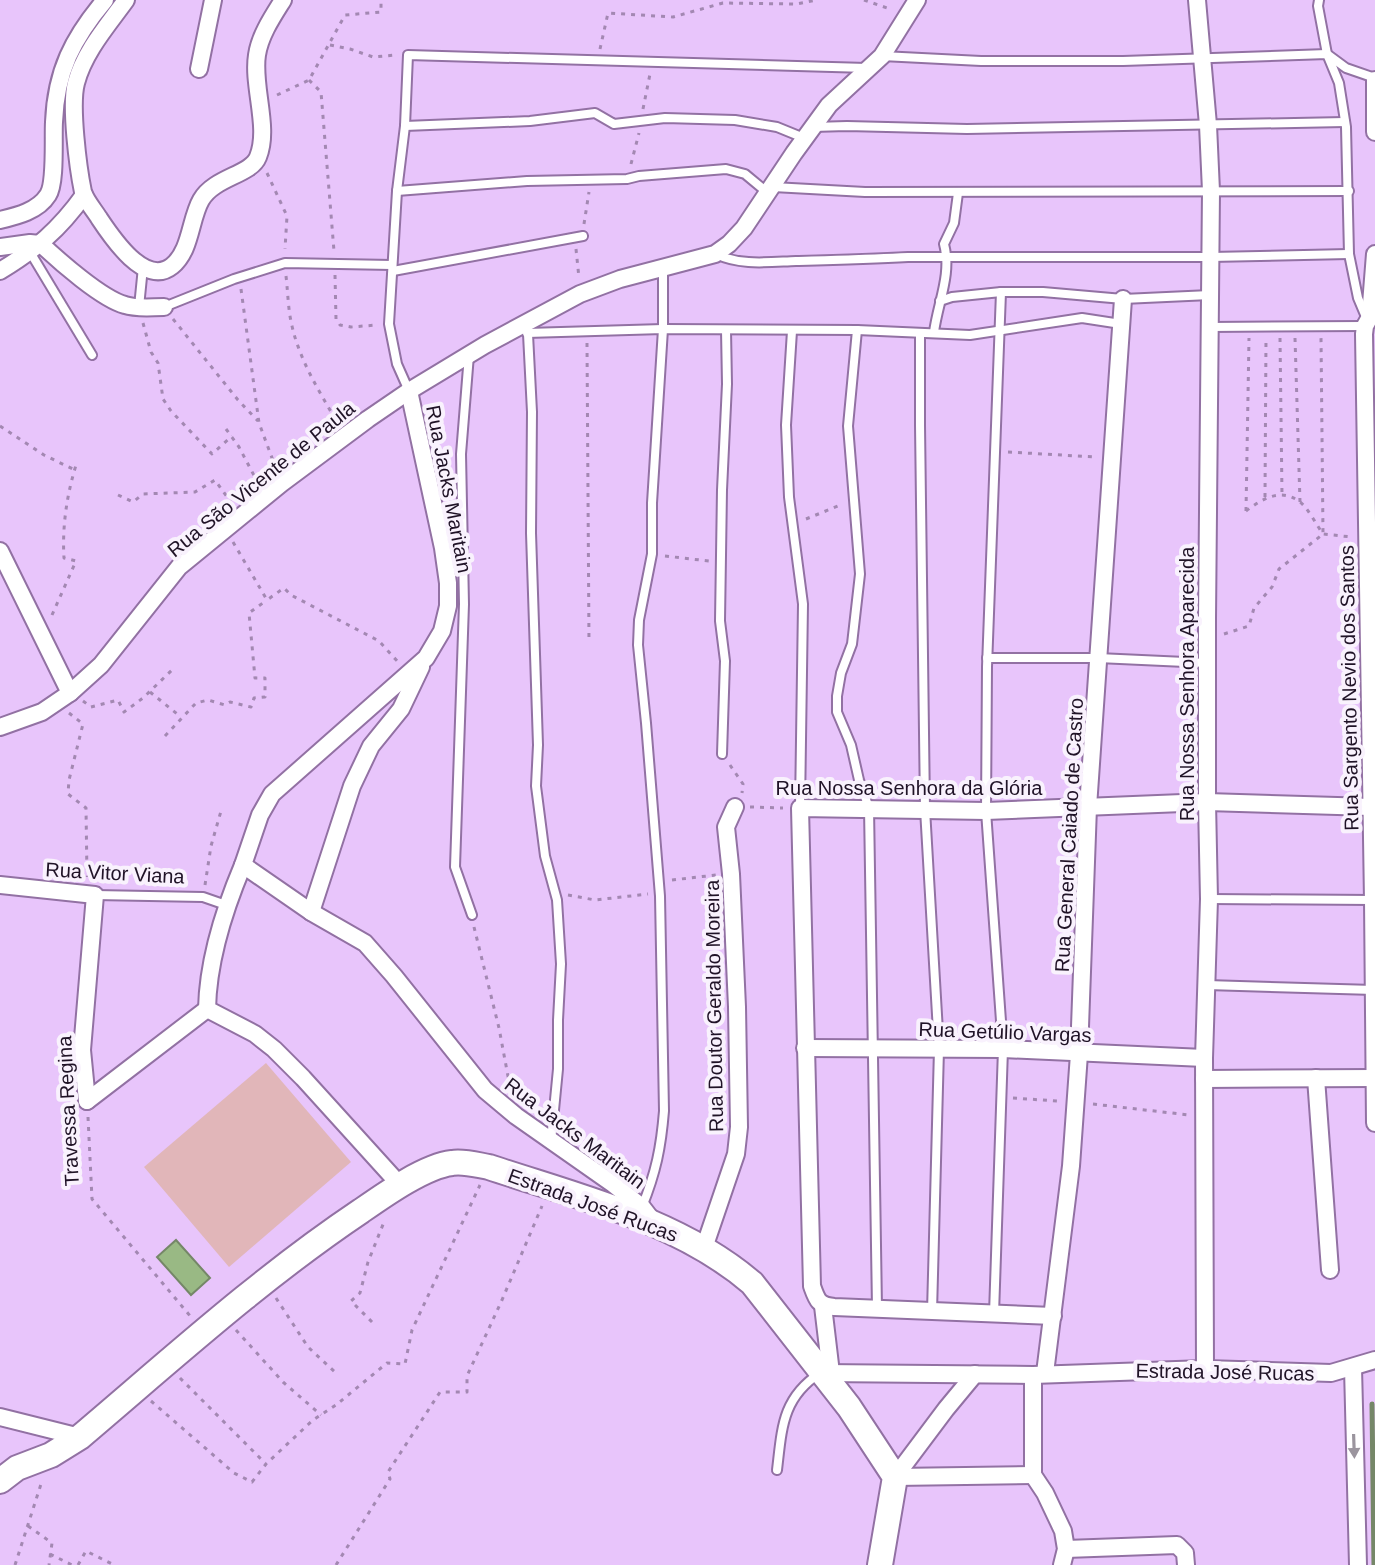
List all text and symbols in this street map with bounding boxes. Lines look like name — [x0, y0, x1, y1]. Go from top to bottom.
street label: Rua São Vicente de Paula — [163, 396, 360, 561]
street label: Rua Jacks Maritain — [422, 403, 476, 575]
street label: Rua Sargento Nevio dos Santos — [1336, 545, 1362, 831]
street label: Rua Nossa Senhora Aparecida — [1176, 546, 1198, 821]
street label: Rua General Caiado de Castro — [1051, 697, 1087, 973]
street label: Rua Nossa Senhora da Glória — [776, 777, 1043, 799]
street label: Rua Vitor Viana — [45, 858, 186, 888]
street label: Rua Doutor Geraldo Moreira — [701, 879, 727, 1132]
street label: Rua Getúlio Vargas — [918, 1018, 1092, 1046]
street label: Travessa Regina — [53, 1034, 83, 1187]
street label: Rua Jacks Maritain — [500, 1073, 650, 1193]
street label: Estrada José Rucas — [505, 1164, 681, 1246]
street label: Estrada José Rucas — [1135, 1359, 1315, 1385]
one-way arrow — [1348, 1434, 1361, 1459]

